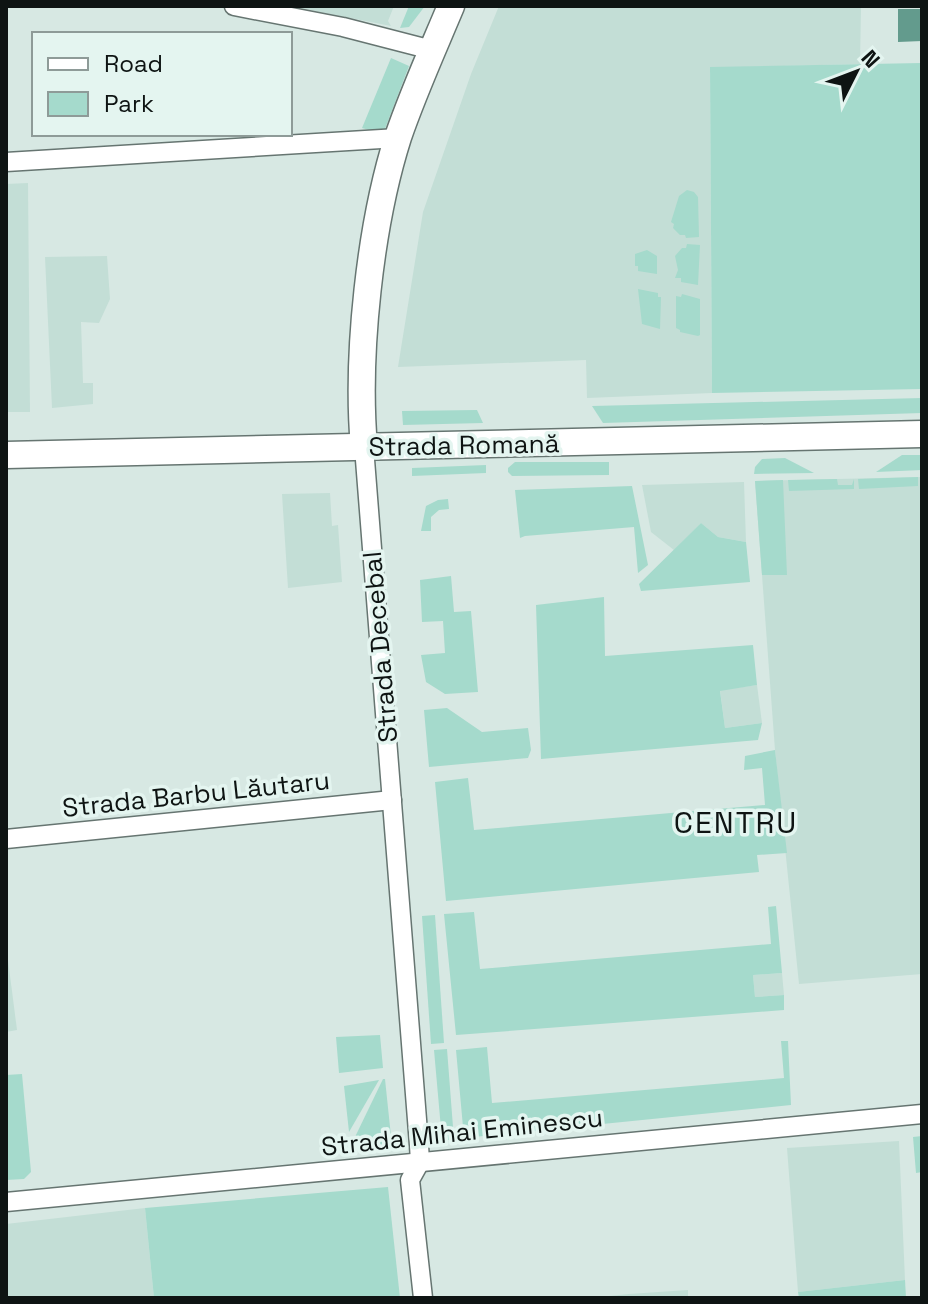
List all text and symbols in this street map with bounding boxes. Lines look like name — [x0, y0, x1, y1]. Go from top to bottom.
legend — [32, 32, 292, 136]
north arrow — [816, 32, 896, 112]
text: N — [856, 44, 886, 73]
text: Road — [104, 48, 163, 79]
text: Park — [104, 88, 154, 119]
street label: Strada Romană — [368, 426, 560, 464]
street label: Strada Decebal — [355, 550, 405, 744]
street label: Strada Barbu Lăutaru — [61, 763, 331, 825]
district label: CENTRU — [674, 803, 798, 842]
street label: Strada Mihai Eminescu — [320, 1100, 604, 1164]

